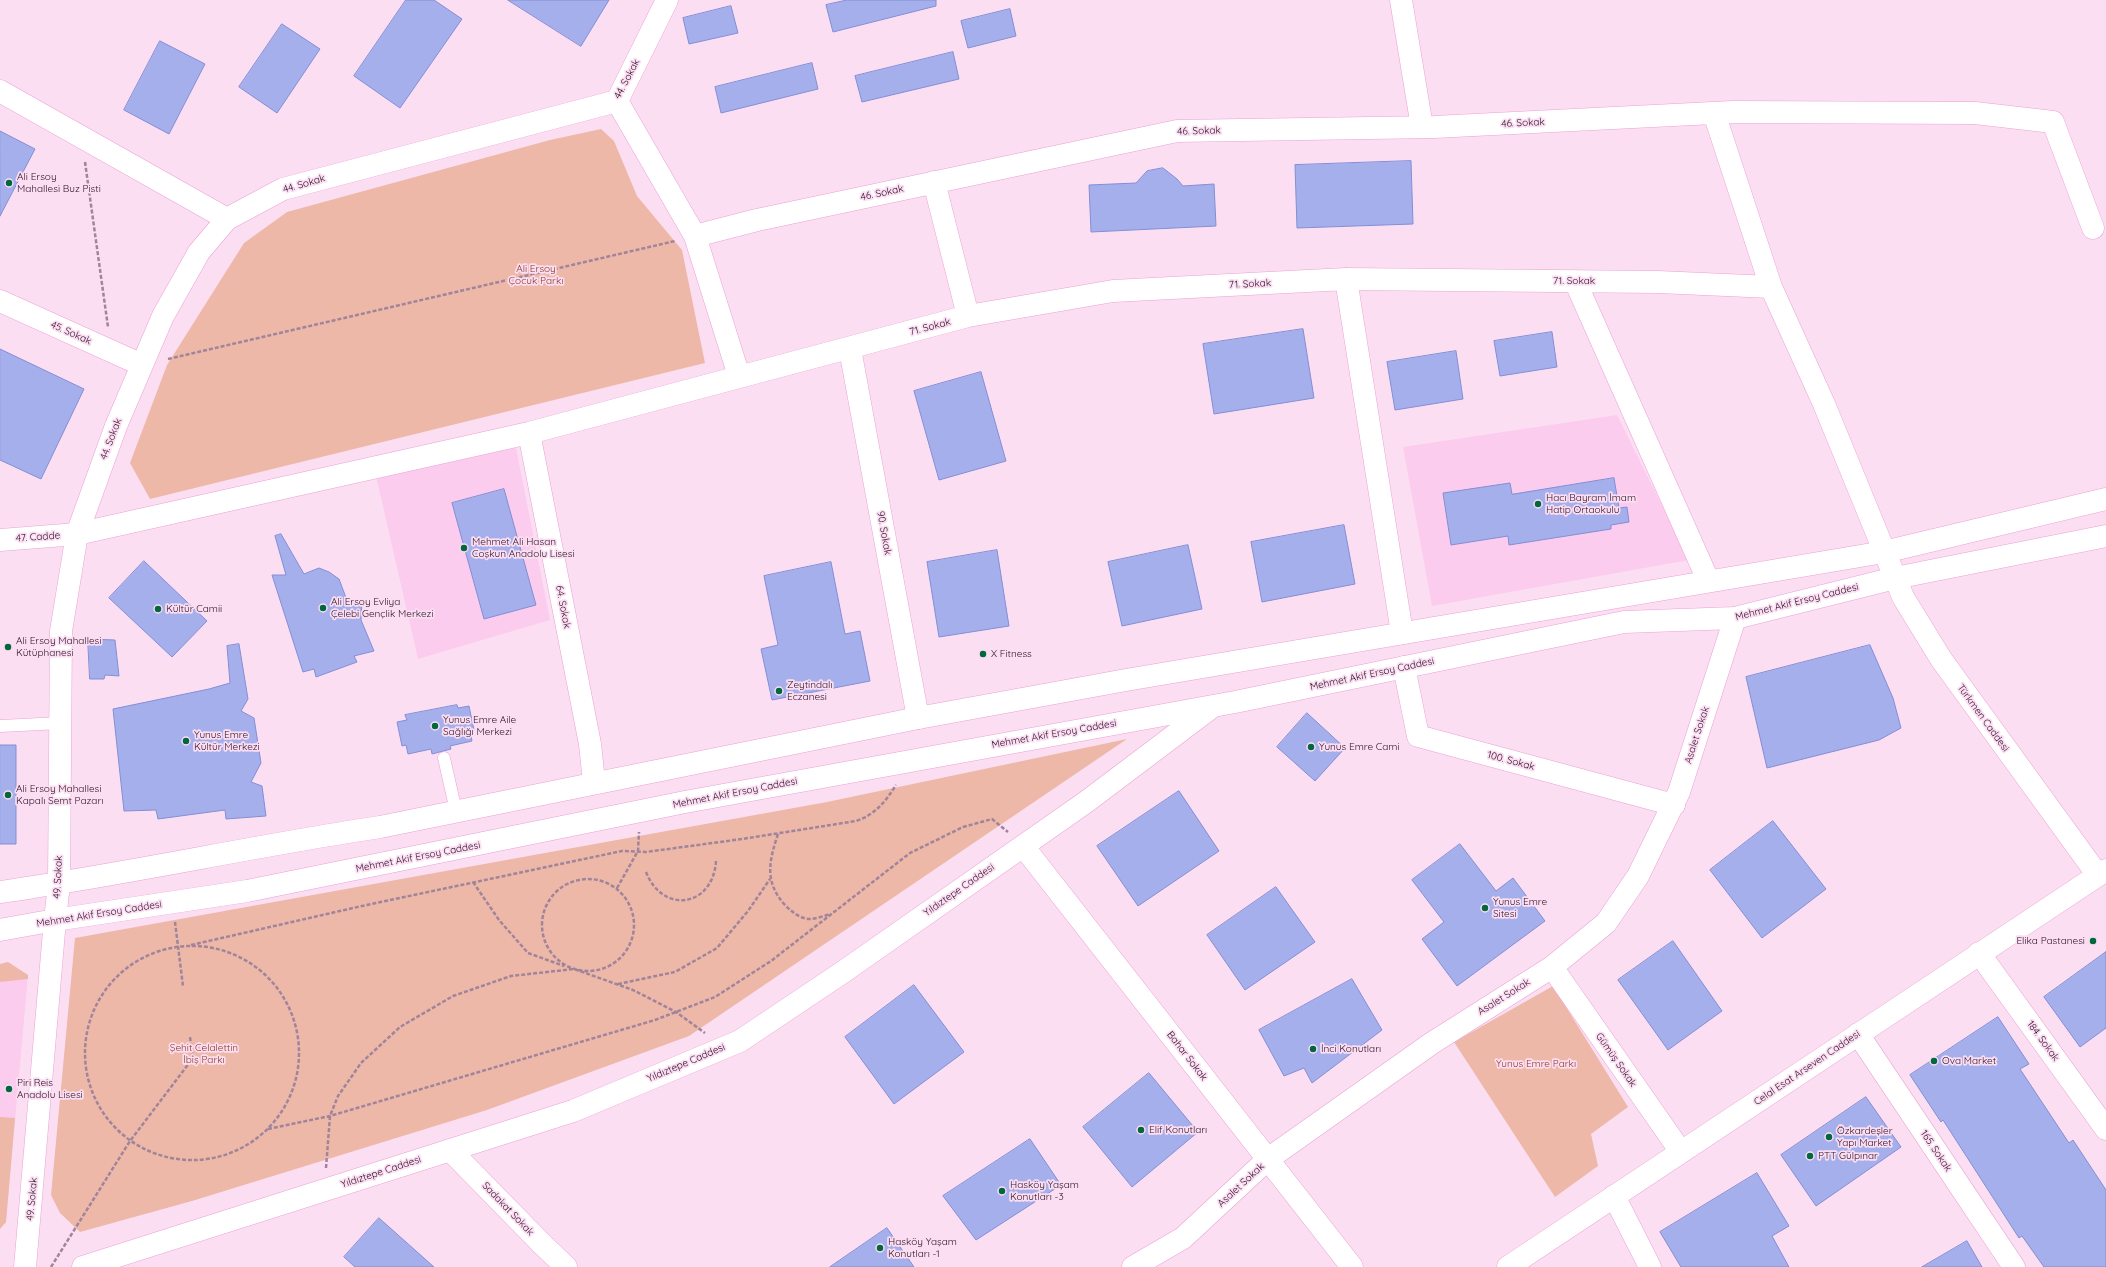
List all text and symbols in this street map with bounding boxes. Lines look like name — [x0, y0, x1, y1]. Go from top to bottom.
street label: 44. Sokak — [612, 57, 642, 101]
street label: 46. Sokak — [1501, 116, 1545, 130]
street label: 46. Sokak — [1177, 124, 1221, 138]
place label: Ali Ersoy Mahallesi̇ Buz Pisti — [17, 171, 101, 194]
street label: 44. Sokak — [281, 172, 327, 196]
marker: Ali Ersoy Mahallesi̇ Buz Pisti — [4, 178, 14, 188]
street label: 46. Sokak — [859, 183, 905, 203]
park label: Ali Ersoy Çocuk Parkı — [509, 263, 563, 286]
street label: 71. Sokak — [1553, 275, 1595, 287]
street label: 71. Sokak — [1229, 277, 1271, 291]
street label: 71. Sokak — [908, 316, 952, 338]
street label: 45. Sokak — [49, 319, 93, 347]
street label: 44. Sokak — [98, 417, 124, 461]
place label: Hacı Bayram İmam Hatip Ortaokulu — [1546, 492, 1636, 516]
marker: Hacı Bayram İmam Hatip Ortaokulu — [1533, 499, 1543, 509]
street label: 90. Sokak — [874, 510, 894, 556]
street label: 47. Cadde — [15, 529, 61, 545]
place label: Mehmet Ali Hasan Coşkun Anadolu Lisesi — [472, 536, 574, 560]
marker: Mehmet Ali Hasan Coşkun Anadolu Lisesi — [459, 543, 469, 553]
street label: Mehmet Akif Ersoy Caddesi — [1734, 581, 1860, 623]
street label: 64. Sokak — [553, 584, 573, 630]
place label: Ali Ersoy Evliya Çelebi Gençlik Merkezi — [331, 596, 434, 620]
place label: Kültür Camii — [166, 603, 222, 615]
marker: Ali Ersoy Evliya Çelebi Gençlik Merkezi — [318, 603, 328, 613]
marker: Kültür Camii — [153, 604, 163, 614]
place label: Ali Ersoy Mahallesi Kütüphanesi — [16, 635, 101, 658]
marker: Ali Ersoy Mahallesi Kütüphanesi — [3, 642, 13, 652]
place label: X Fitness — [991, 648, 1032, 660]
marker: X Fitness — [978, 649, 988, 659]
street label: Mehmet Akif Ersoy Caddesi — [1309, 655, 1435, 693]
place label: Zeytindalı Eczanesi — [787, 679, 833, 702]
street label: Türkmen Caddesi — [1955, 682, 2011, 754]
marker: Zeytindalı Eczanesi — [774, 686, 784, 696]
street label: Asalet Sokak — [1682, 705, 1712, 765]
place label: Yunus Emre Aile Sağlığı Merkezi — [443, 714, 516, 738]
street label: Mehmet Akif Ersoy Caddesi — [991, 717, 1117, 751]
marker: Yunus Emre Aile Sağlığı Merkezi — [430, 721, 440, 731]
place label: Yunus Emre Kültür Merkezi — [194, 729, 260, 752]
marker: Yunus Emre Kültür Merkezi — [181, 736, 191, 746]
place label: Yunus Emre Cami — [1319, 741, 1400, 753]
marker: Yunus Emre Cami — [1306, 742, 1316, 752]
street label: 100. Sokak — [1486, 749, 1536, 773]
street label: Mehmet Akif Ersoy Caddesi — [672, 775, 798, 811]
place label: Ali Ersoy Mahallesi Kapalı Semt Pazarı — [16, 783, 103, 806]
marker: Ali Ersoy Mahallesi Kapalı Semt Pazarı — [3, 790, 13, 800]
street label: Mehmet Akif Ersoy Caddesi — [355, 839, 481, 875]
street label: 49. Sokak — [51, 855, 65, 899]
street label: Yıldıztepe Caddesi — [921, 861, 997, 919]
place label: Yunus Emre Sitesi — [1493, 896, 1547, 920]
street label: Mehmet Akif Ersoy Caddesi — [36, 898, 162, 930]
marker: Yunus Emre Sitesi — [1480, 903, 1490, 913]
place label: Elika Pastanesi — [2016, 935, 2085, 947]
marker: Elika Pastanesi — [2088, 936, 2098, 946]
street label: Asalet Sokak — [1476, 976, 1532, 1018]
street label: 184. Sokak — [2024, 1018, 2062, 1064]
street label: Celal Esat Arseven Caddesi — [1752, 1028, 1862, 1108]
street label: Bahar Sokak — [1164, 1029, 1210, 1083]
street label: Gümüş Sokak — [1593, 1031, 1639, 1089]
street label: Yıldıztepe Caddesi — [645, 1041, 727, 1085]
park label: Şehit Celalettin İbiş Parkı — [170, 1042, 238, 1066]
place label: İnci Konutları — [1321, 1043, 1381, 1055]
marker: İnci Konutları — [1308, 1044, 1318, 1054]
place label: Ova Market — [1942, 1055, 1996, 1067]
marker: Ova Market — [1929, 1056, 1939, 1066]
park label: Yunus Emre Parkı — [1496, 1058, 1576, 1070]
place label: Piri Reis Anadolu Lisesi — [17, 1077, 83, 1100]
marker: Piri Reis Anadolu Lisesi — [4, 1084, 14, 1094]
place label: Elif Konutları — [1149, 1124, 1207, 1136]
marker: Elif Konutları — [1136, 1125, 1146, 1135]
place label: Özkardeşler Yapı Market — [1837, 1125, 1893, 1148]
street label: 165. Sokak — [1918, 1128, 1954, 1174]
marker: Özkardeşler Yapı Market — [1824, 1132, 1834, 1142]
place label: PTT Gülpınar — [1818, 1150, 1878, 1162]
marker: PTT Gülpınar — [1805, 1151, 1815, 1161]
street label: Yıldıztepe Caddesi — [339, 1153, 423, 1191]
street label: Asalet Sokak — [1215, 1160, 1267, 1210]
street label: 49. Sokak — [24, 1177, 40, 1221]
place label: Hasköy Yaşam Konutları -3 — [1010, 1179, 1079, 1202]
street label: Sadakat Sokak — [479, 1180, 537, 1238]
marker: Hasköy Yaşam Konutları -3 — [997, 1186, 1007, 1196]
place label: Hasköy Yaşam Konutları -1 — [888, 1236, 957, 1260]
marker: Hasköy Yaşam Konutları -1 — [875, 1243, 885, 1253]

